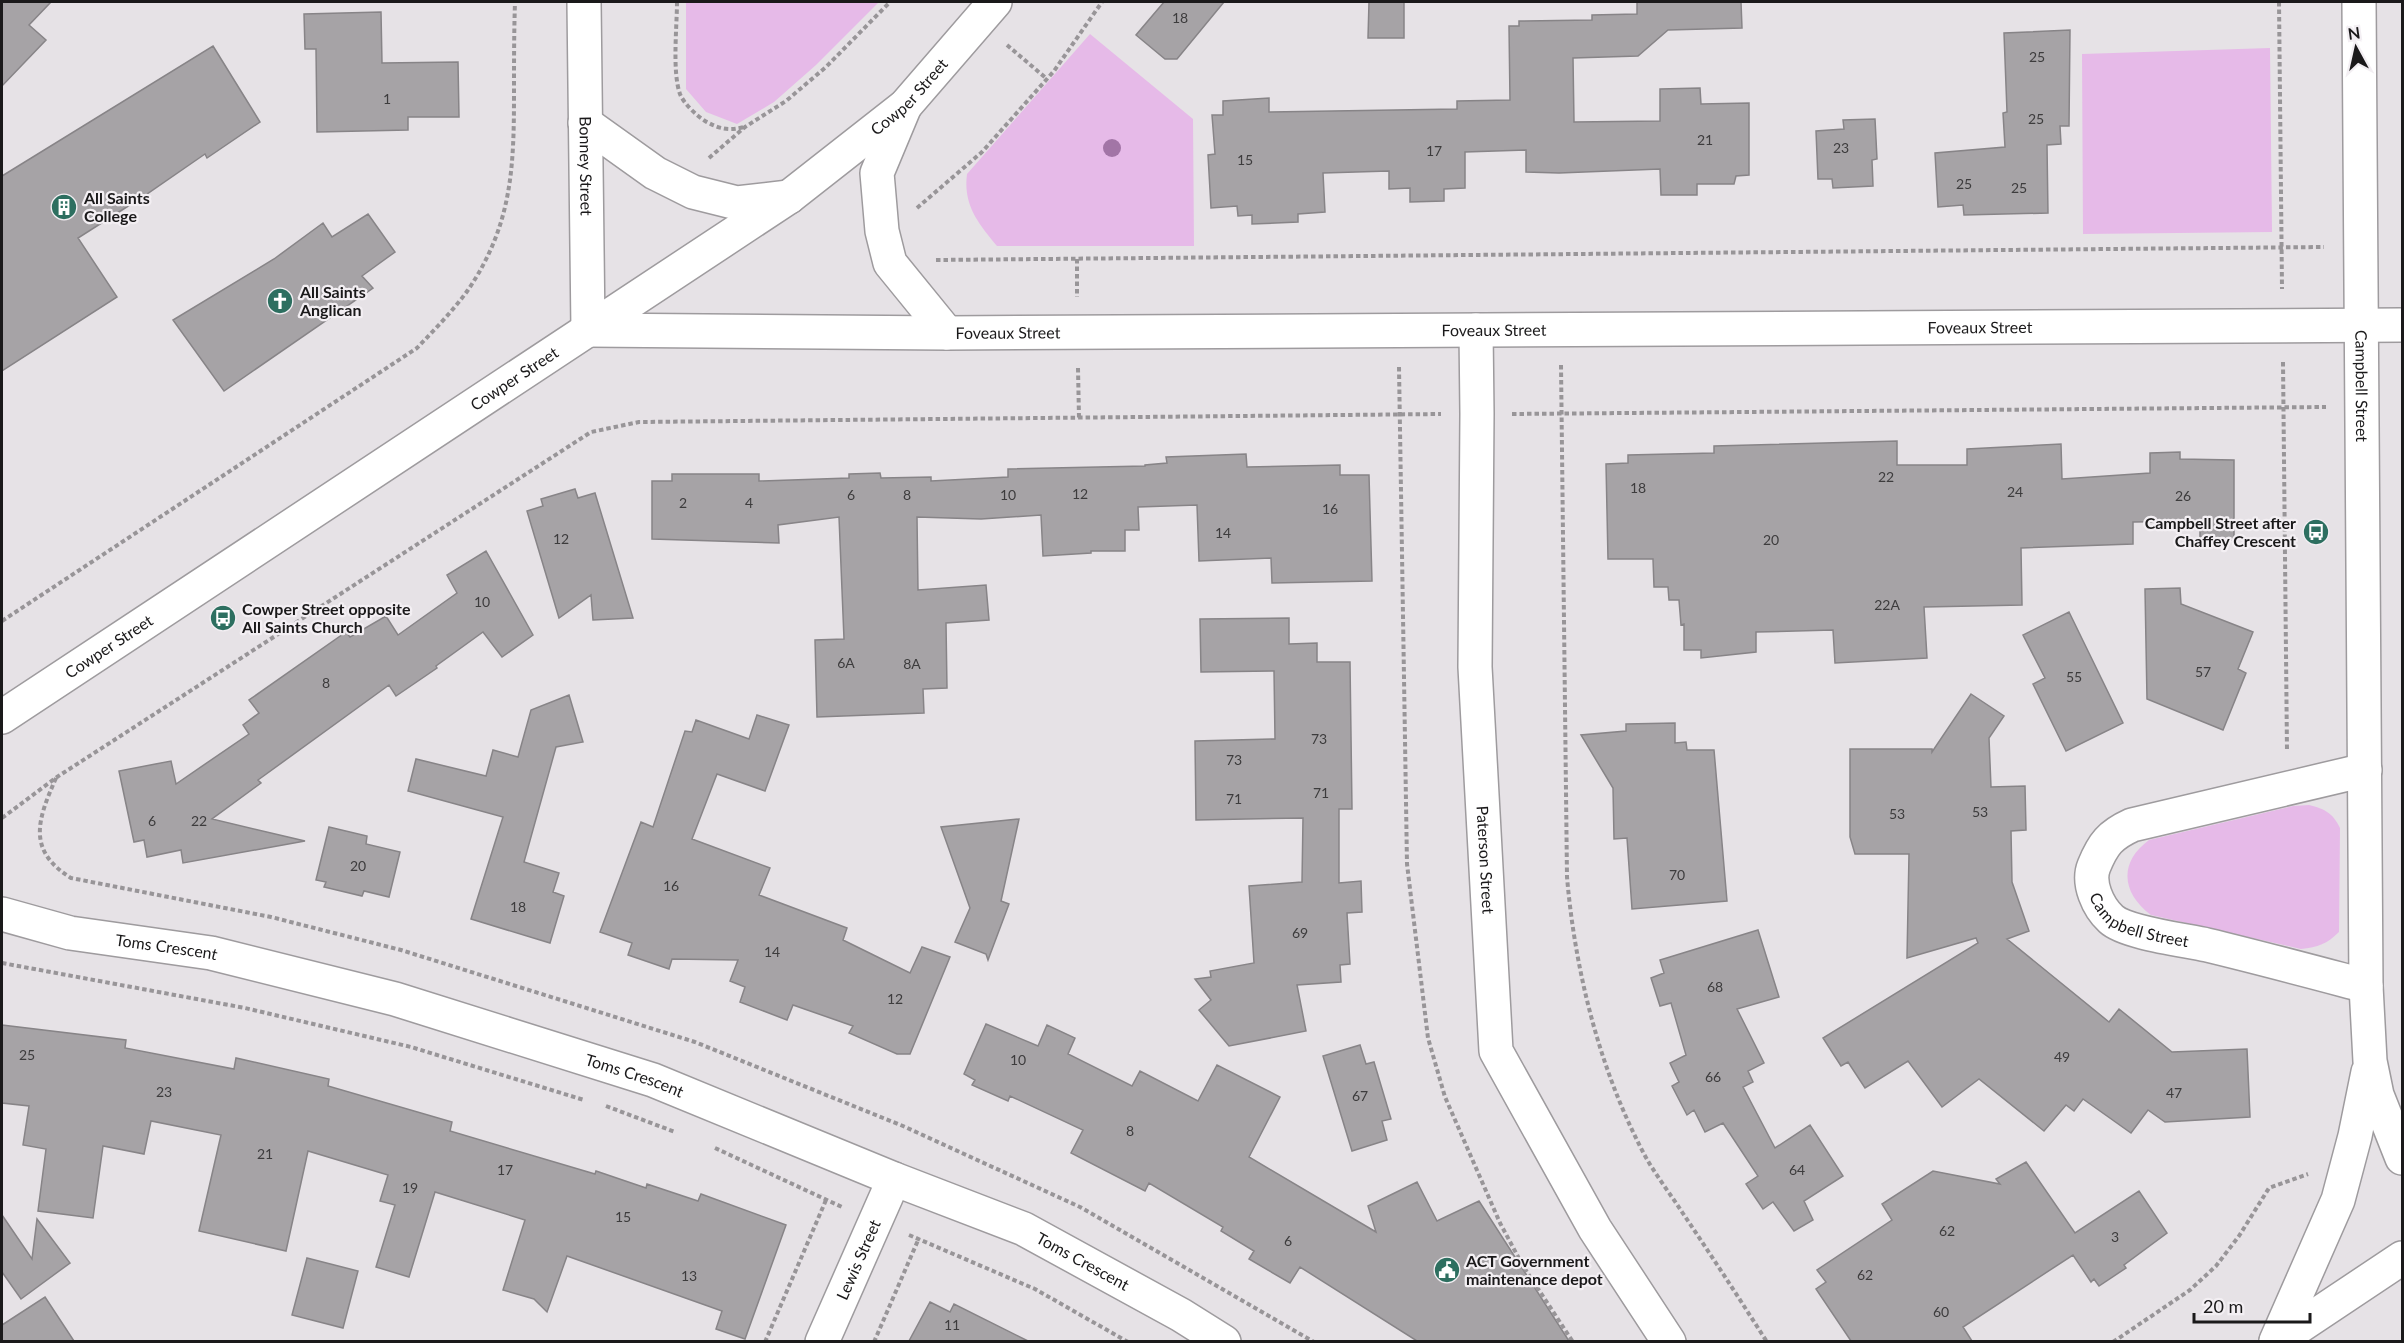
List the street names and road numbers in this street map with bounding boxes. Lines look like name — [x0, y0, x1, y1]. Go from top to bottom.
street label: Cowper Street — [866, 54, 951, 139]
street label: Bonney Street — [576, 116, 597, 216]
street label: Foveaux Street — [1927, 317, 2033, 337]
street label: Foveaux Street — [1441, 320, 1547, 339]
street label: Foveaux Street — [955, 322, 1061, 342]
street label: Campbell Street — [2352, 330, 2372, 442]
street label: Cowper Street — [467, 342, 562, 414]
street label: Cowper Street — [61, 610, 156, 682]
street label: Paterson Street — [1474, 805, 1498, 915]
street label: Campbell Street — [2086, 889, 2190, 950]
street label: Toms Crescent — [114, 930, 220, 963]
street label: Toms Crescent — [583, 1049, 687, 1101]
street label: Lewis Street — [832, 1216, 884, 1302]
street label: Toms Crescent — [1033, 1228, 1133, 1294]

